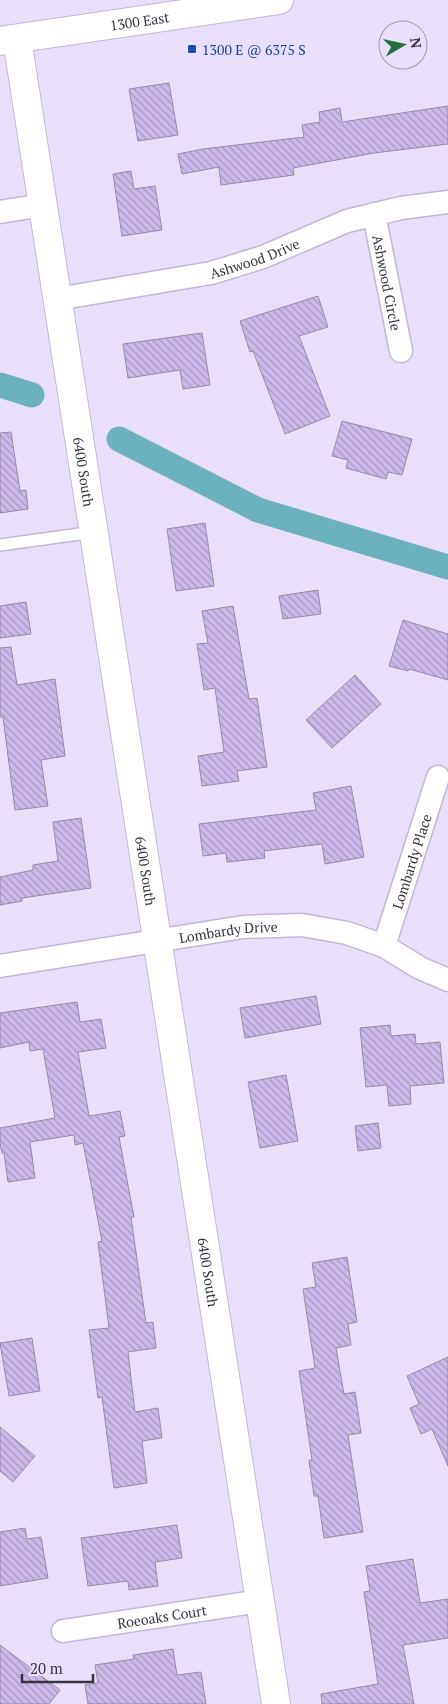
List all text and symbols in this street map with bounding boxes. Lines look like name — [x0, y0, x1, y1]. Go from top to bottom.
street label: 1300 East — [109, 7, 171, 34]
north arrow — [378, 20, 428, 70]
text: N — [406, 36, 427, 50]
place label: 1300 E @ 6375 S — [202, 40, 306, 59]
marker: 1300 E @ 6375 S — [186, 43, 198, 55]
street label: Ashwood Drive — [207, 233, 302, 282]
street label: Ashwood Circle — [369, 233, 406, 332]
street label: 6400 South — [70, 436, 99, 508]
street label: Lombardy Place — [387, 811, 435, 911]
street label: 6400 South — [132, 835, 161, 907]
street label: Lombardy Drive — [178, 916, 278, 947]
street label: 6400 South — [194, 1236, 224, 1308]
street label: Roeoaks Court — [116, 1600, 209, 1632]
scale bar — [22, 1652, 94, 1684]
text: 20 m — [30, 1658, 63, 1678]

